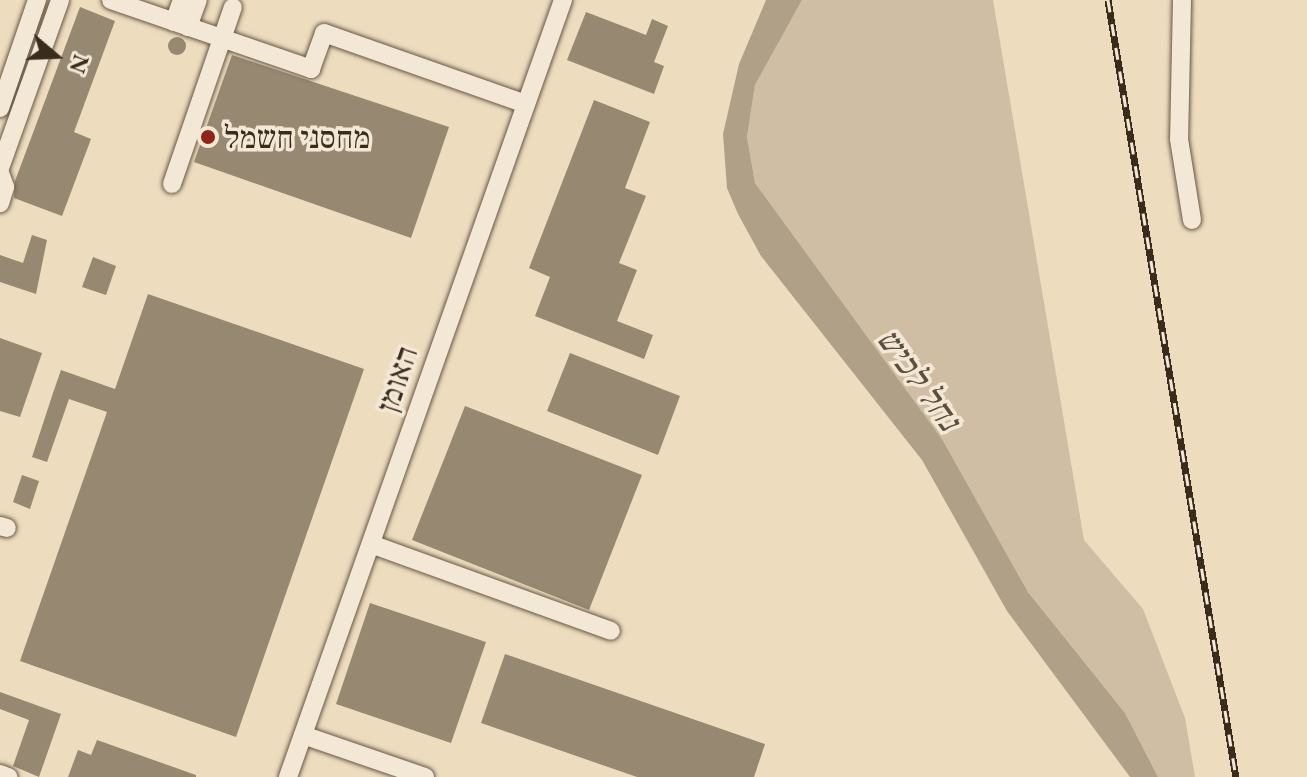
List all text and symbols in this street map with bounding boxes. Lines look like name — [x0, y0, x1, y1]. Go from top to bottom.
north arrow — [16, 16, 96, 96]
text: N — [63, 51, 96, 77]
place label: מחסני חשמל — [224, 118, 370, 156]
marker: מחסני חשמל — [199, 128, 217, 146]
water label: נחל לכיש — [868, 320, 970, 438]
street label: האומן — [368, 341, 426, 417]

